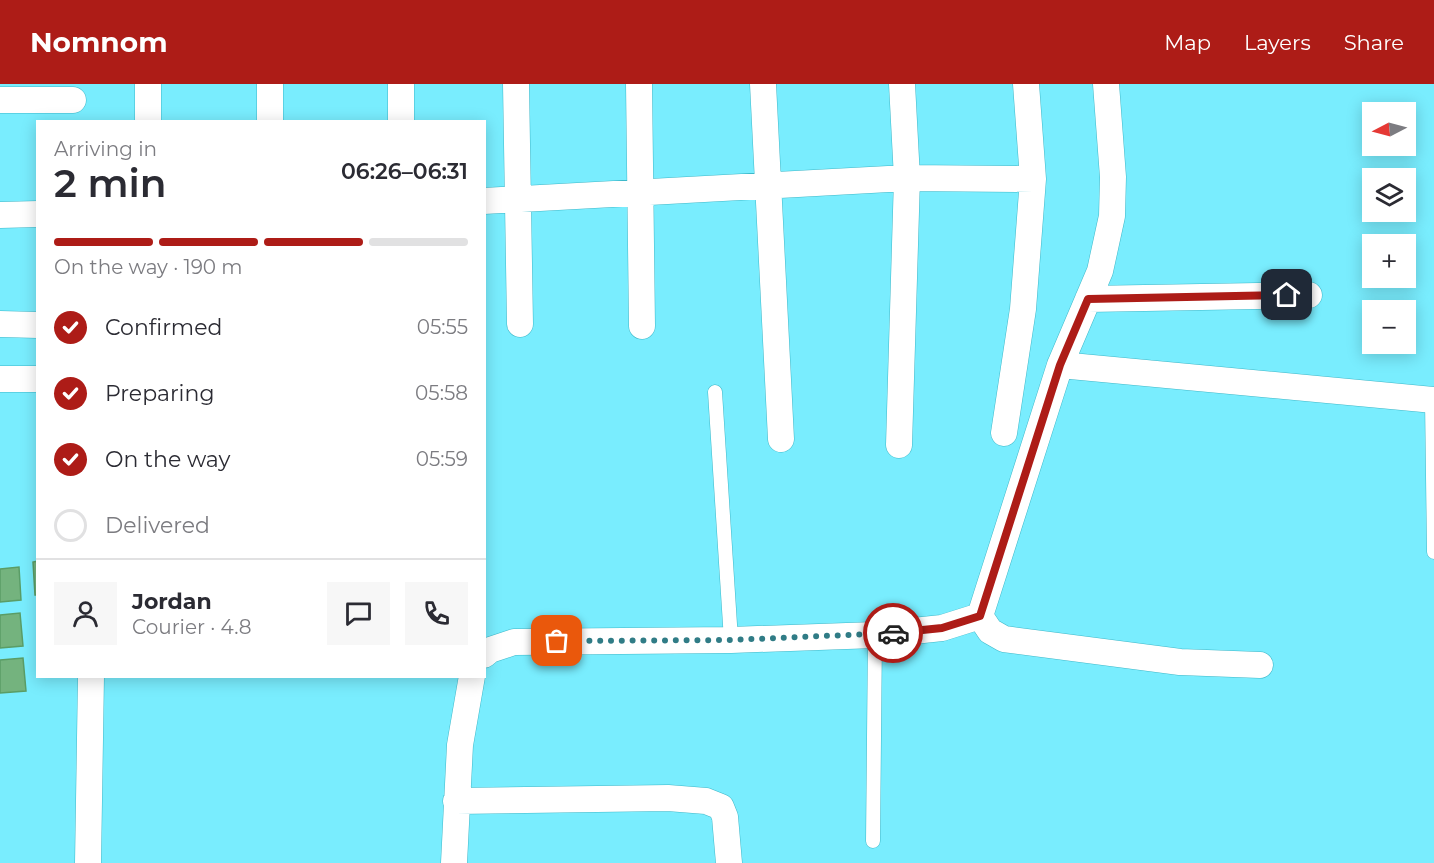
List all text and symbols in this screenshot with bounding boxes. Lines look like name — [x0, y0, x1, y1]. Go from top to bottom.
text: Nomnom — [30, 25, 168, 59]
text: Map — [1164, 30, 1211, 55]
text: Layers — [1244, 30, 1311, 55]
text: Share — [1344, 30, 1404, 55]
north arrow — [1362, 102, 1416, 156]
map controls — [1362, 102, 1416, 354]
text: Arriving in — [54, 137, 157, 161]
text: 06:26–06:31 — [341, 158, 468, 185]
text: 2 min — [54, 159, 167, 207]
button: layers — [1362, 168, 1416, 222]
button: + — [1362, 234, 1416, 288]
text: On the way · 190 m — [54, 255, 243, 279]
pin — [1261, 269, 1312, 320]
icon: home — [1270, 278, 1303, 311]
button: − — [1362, 300, 1416, 354]
icon: check — [54, 311, 87, 344]
text: Confirmed — [105, 314, 222, 341]
text: 05:55 — [417, 315, 468, 339]
icon: check — [54, 377, 87, 410]
text: Preparing — [105, 380, 214, 407]
text: 05:58 — [415, 381, 468, 405]
icon: check — [54, 443, 87, 476]
text: On the way — [105, 446, 230, 473]
text: 05:59 — [416, 447, 468, 471]
text: Delivered — [105, 512, 210, 539]
button: person — [54, 582, 117, 645]
button: chat — [327, 582, 390, 645]
button: phone — [405, 582, 468, 645]
text: Jordan — [132, 588, 212, 615]
courier — [863, 603, 923, 663]
text: Courier · 4.8 — [132, 615, 251, 639]
pin — [531, 615, 582, 666]
icon: car — [877, 617, 910, 650]
icon: bag — [540, 624, 573, 657]

